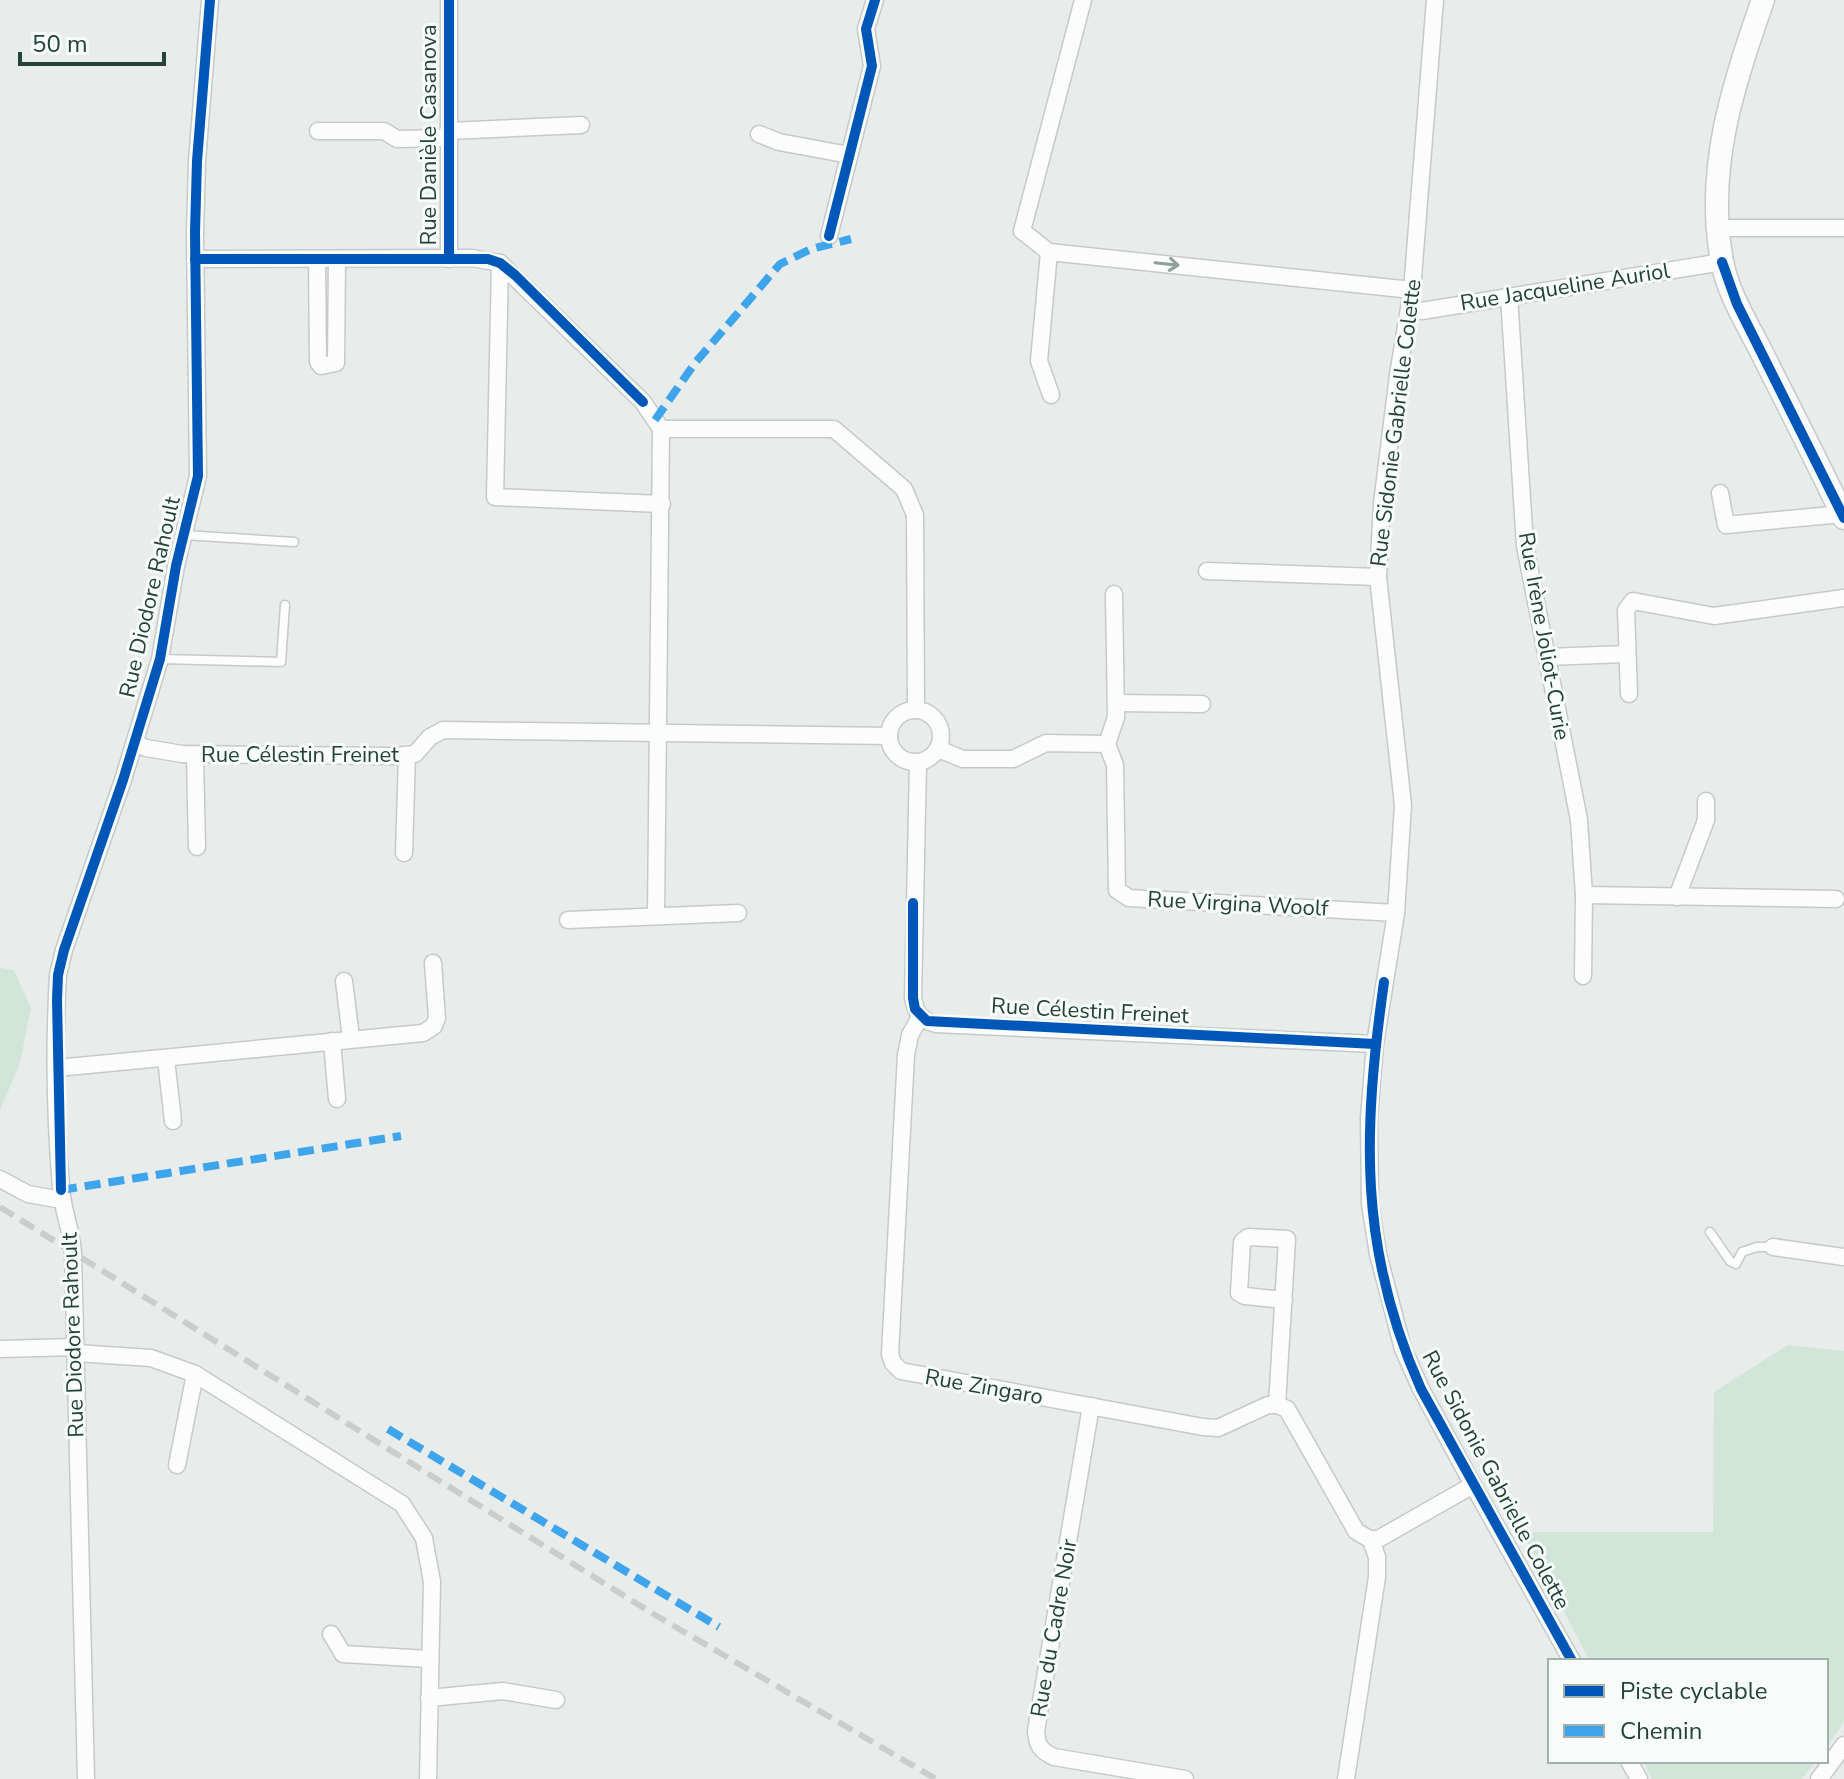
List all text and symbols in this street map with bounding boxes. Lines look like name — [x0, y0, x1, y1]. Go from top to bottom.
scale bar — [20, 16, 164, 66]
street label: Rue Danièle Casanova — [414, 24, 444, 246]
text: 50 m — [32, 28, 88, 60]
street label: Rue Jacqueline Auriol — [1458, 256, 1672, 318]
one-way arrow — [1153, 257, 1180, 272]
street label: Rue Sidonie Gabrielle Colette — [1363, 277, 1429, 569]
street label: Rue Diodore Rahoult — [112, 493, 188, 701]
street label: Rue Irène Joliot-Curie — [1511, 530, 1577, 742]
street label: Rue Célestin Freinet — [201, 740, 399, 770]
street label: Rue Virgina Woolf — [1147, 884, 1330, 924]
street label: Rue Célestin Freinet — [990, 991, 1190, 1031]
street label: Rue Diodore Rahoult — [54, 1231, 92, 1438]
street label: Rue Sidonie Gabrielle Colette — [1415, 1345, 1577, 1615]
street label: Rue Zingaro — [923, 1362, 1045, 1412]
street label: Rue du Cadre Noir — [1024, 1536, 1084, 1720]
legend — [1548, 1659, 1828, 1763]
text: Piste cyclable — [1620, 1675, 1767, 1707]
text: Chemin — [1620, 1715, 1702, 1747]

